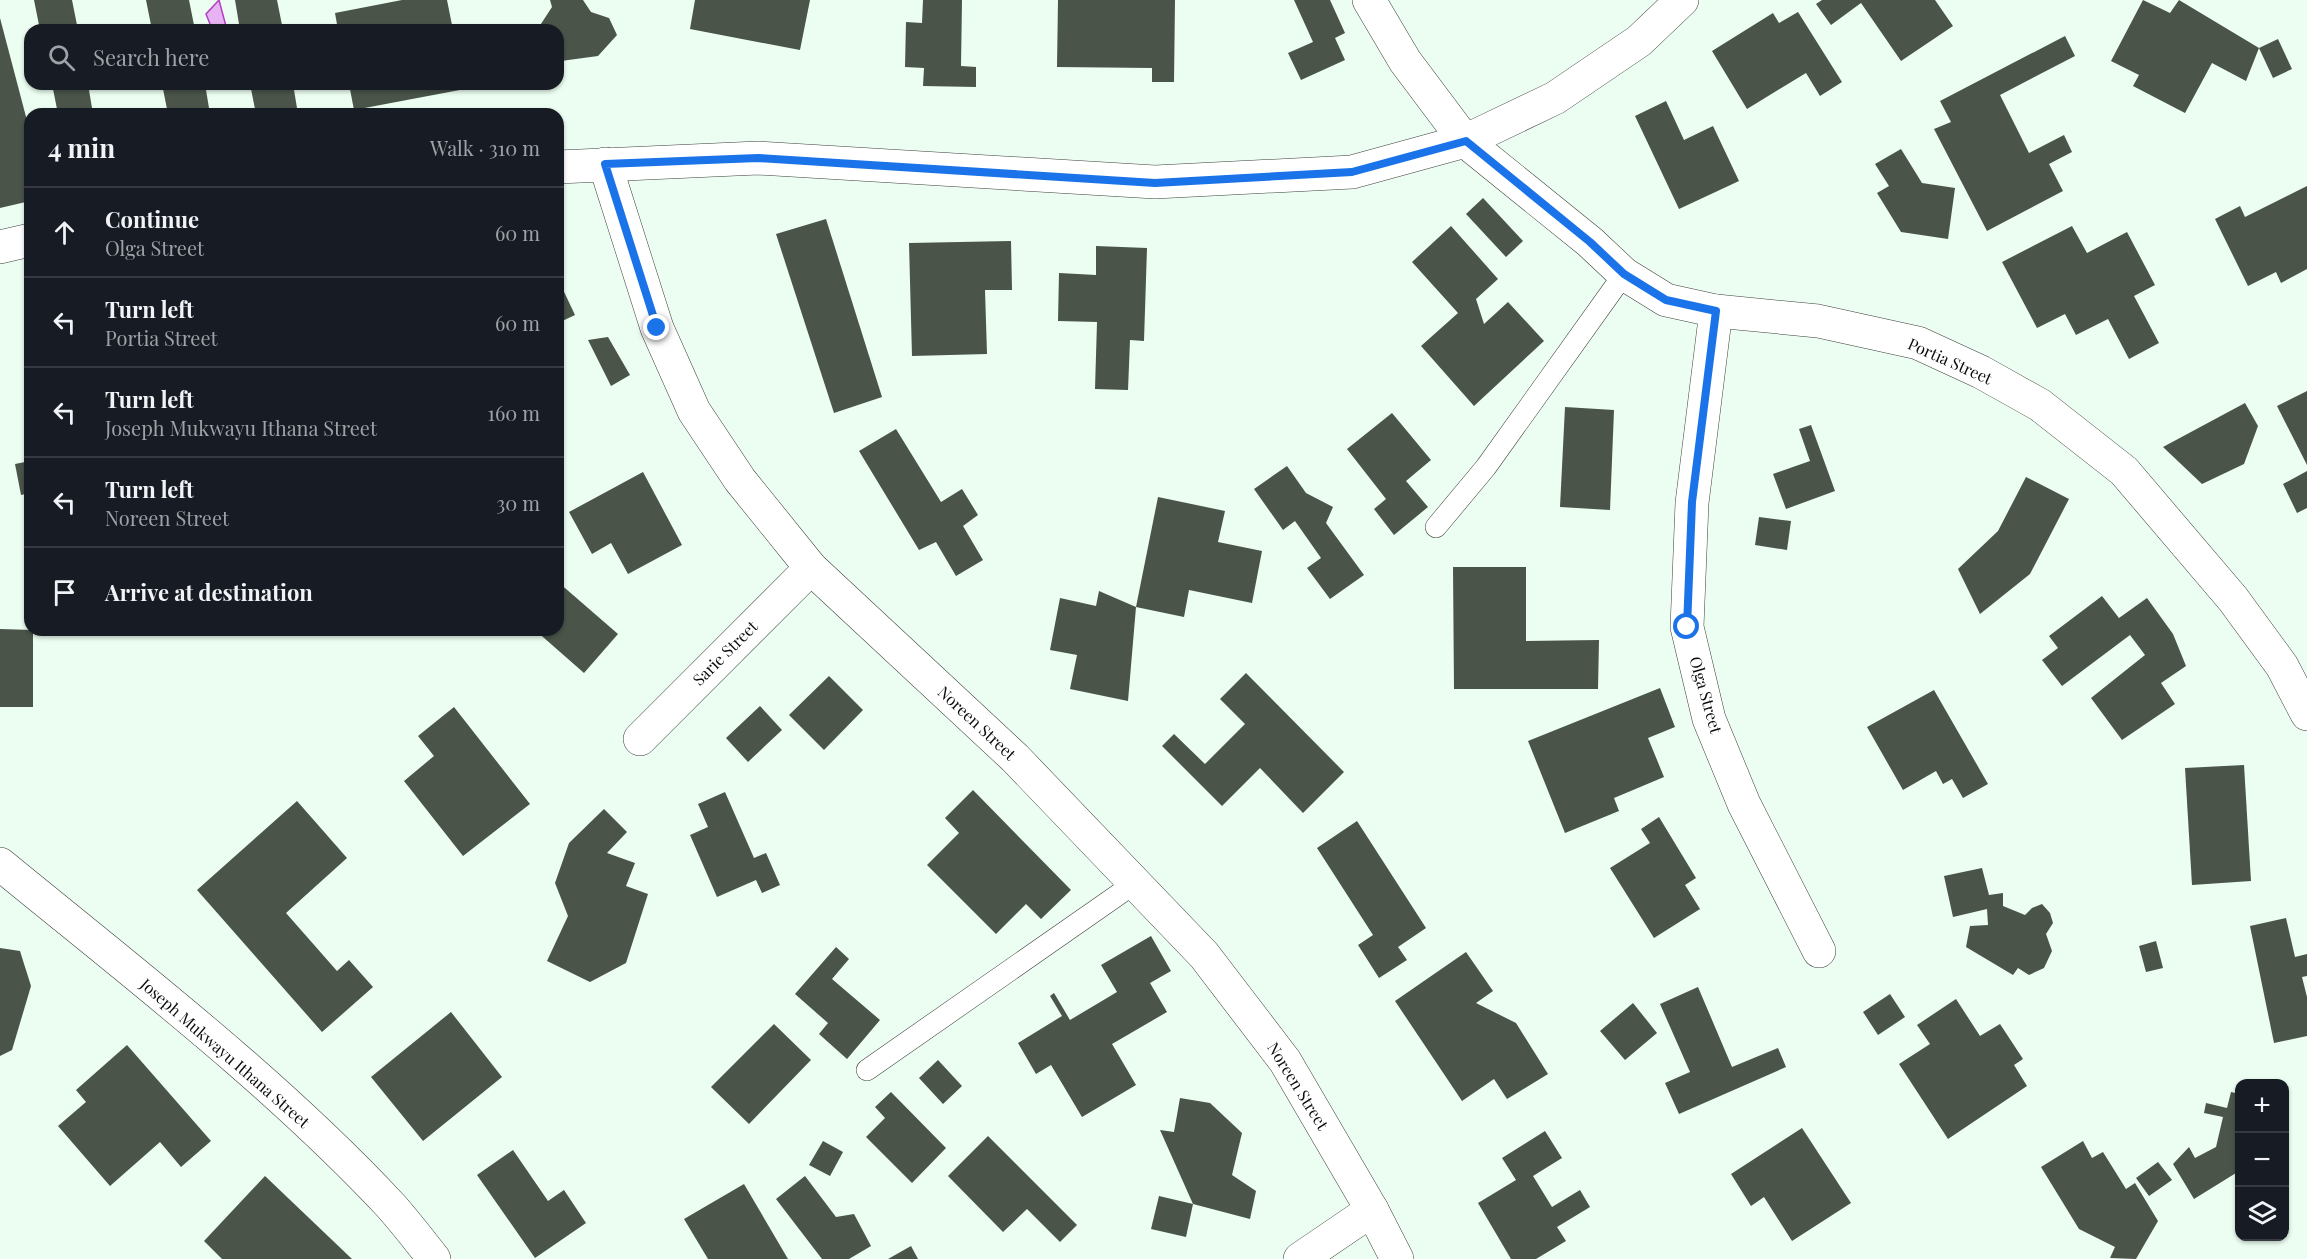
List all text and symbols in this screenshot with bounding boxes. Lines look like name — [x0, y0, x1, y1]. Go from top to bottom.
search box — [24, 24, 564, 90]
icon: search — [45, 41, 78, 74]
text: Search here — [93, 42, 209, 72]
text: 4 min — [48, 130, 115, 165]
text: Walk · 310 m — [430, 134, 540, 161]
text: Continue — [105, 204, 199, 234]
icon: ahead — [48, 216, 81, 249]
text: 60 m — [495, 219, 540, 246]
text: Olga Street — [105, 234, 204, 261]
text: Turn left — [105, 294, 194, 324]
icon: left — [48, 306, 81, 339]
text: 60 m — [495, 309, 540, 336]
route end — [643, 314, 669, 340]
text: Portia Street — [105, 324, 218, 351]
street label: Portia Street — [1905, 333, 1996, 389]
text: Turn left — [105, 384, 194, 414]
icon: left — [48, 396, 81, 429]
text: 160 m — [488, 399, 540, 426]
text: Joseph Mukwayu Ithana Street — [105, 414, 377, 441]
text: Turn left — [105, 474, 194, 504]
icon: left — [48, 486, 81, 519]
text: 30 m — [496, 489, 540, 516]
text: Noreen Street — [105, 504, 229, 531]
icon: arrive — [48, 576, 81, 609]
text: Arrive at destination — [105, 577, 313, 607]
route start — [1673, 613, 1699, 639]
street label: Sarie Street — [688, 615, 762, 690]
street label: Olga Street — [1685, 654, 1728, 736]
street label: Noreen Street — [934, 681, 1021, 764]
street label: Joseph Mukwayu Ithana Street — [136, 973, 315, 1132]
street label: Noreen Street — [1263, 1038, 1334, 1134]
map controls — [2235, 1079, 2289, 1241]
button: + — [2235, 1079, 2289, 1133]
button: − — [2235, 1133, 2289, 1187]
button: layers — [2235, 1187, 2289, 1241]

